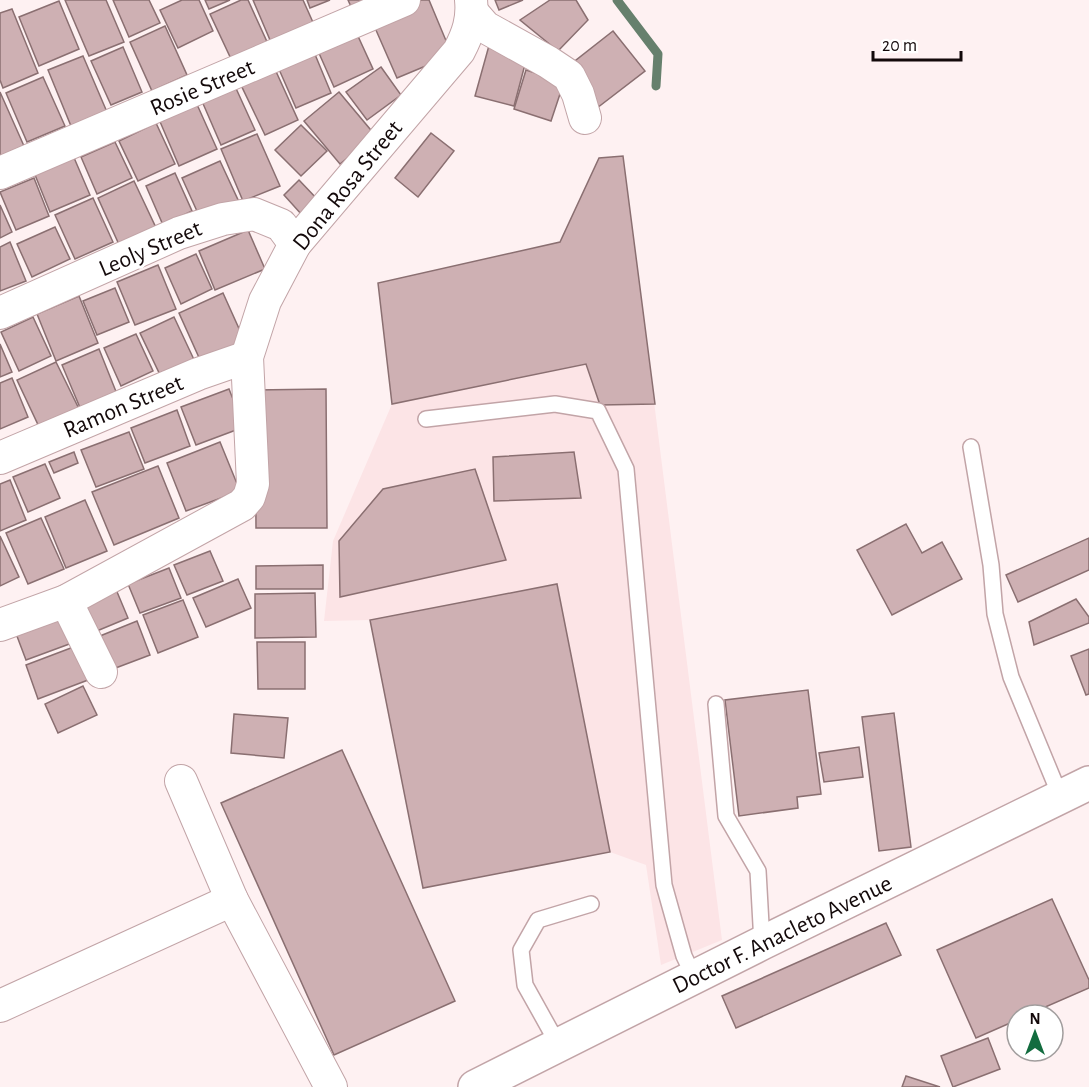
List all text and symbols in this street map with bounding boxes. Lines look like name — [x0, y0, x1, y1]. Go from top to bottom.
scale bar — [873, 24, 962, 62]
text: 20 m — [882, 37, 917, 55]
street label: Rosie Street — [147, 55, 258, 121]
street label: Dona Rosa Street — [288, 116, 407, 255]
street label: Leoly Street — [95, 216, 206, 281]
street label: Ramon Street — [60, 371, 187, 443]
street label: Doctor F. Anacleto Avenue — [669, 871, 896, 998]
north arrow — [1005, 1003, 1065, 1063]
text: N — [1029, 1011, 1041, 1027]

